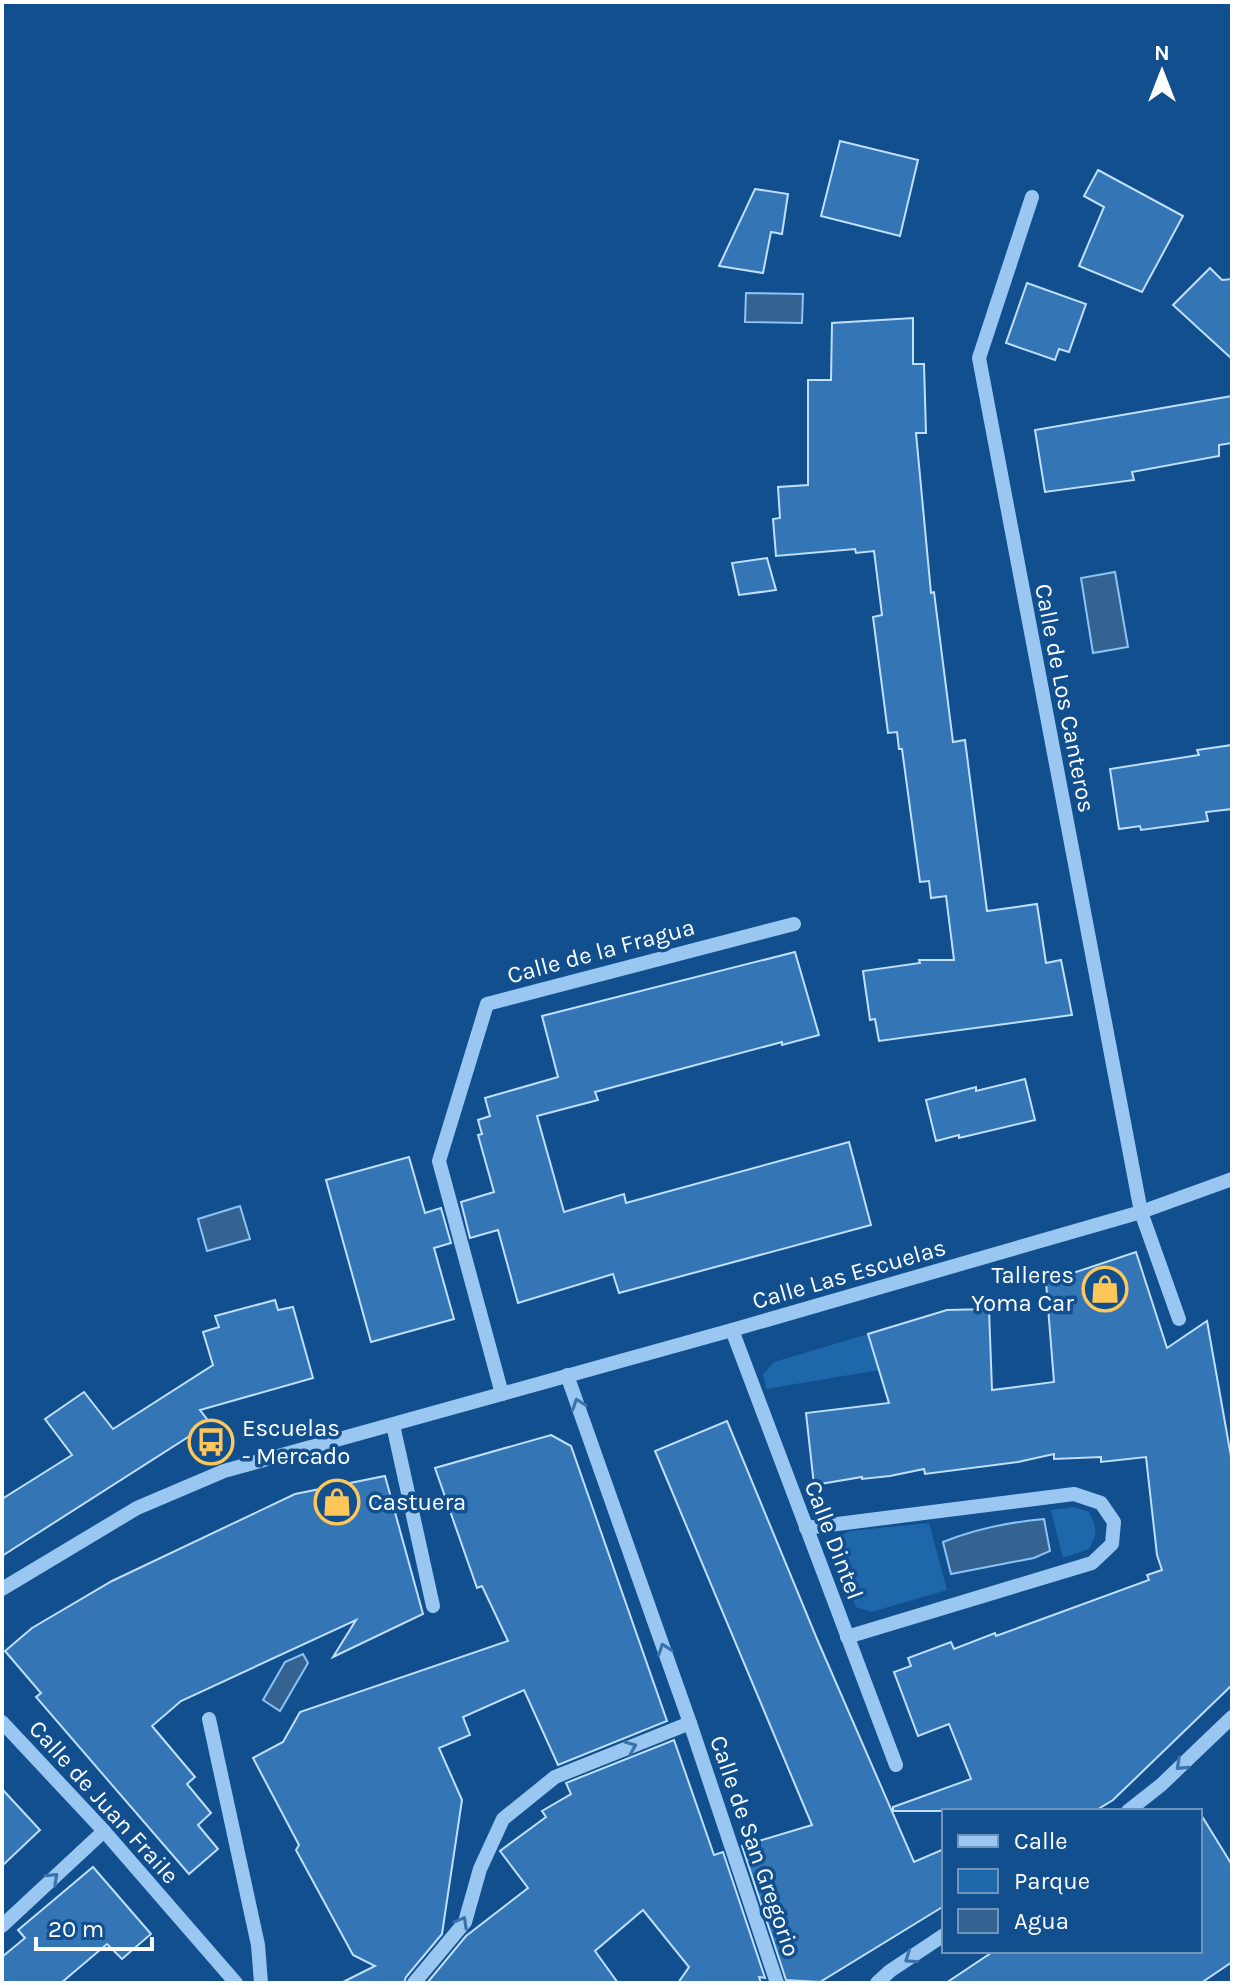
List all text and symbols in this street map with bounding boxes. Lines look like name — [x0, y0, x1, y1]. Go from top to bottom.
north arrow — [1122, 32, 1202, 112]
text: N — [1154, 40, 1170, 66]
street label: Calle de Los Canteros — [1029, 581, 1101, 815]
street label: Calle de la Fragua — [504, 912, 698, 990]
street label: Calle Las Escuelas — [749, 1233, 949, 1315]
place label: Talleres Yoma Car — [971, 1261, 1074, 1317]
shop icon: Talleres Yoma Car — [1081, 1265, 1129, 1313]
one-way arrow — [571, 1398, 588, 1412]
place label: Escuelas - Mercado — [242, 1414, 350, 1470]
bus stop icon: Escuelas - Mercado — [187, 1418, 235, 1466]
street label: Calle Dintel — [799, 1477, 869, 1603]
shop icon: Castuera — [313, 1478, 361, 1526]
place label: Castuera — [368, 1488, 466, 1516]
one-way arrow — [658, 1643, 674, 1657]
street label: Calle de Juan Fraile — [23, 1715, 185, 1889]
street label: Calle de San Gregorio — [704, 1732, 806, 1960]
one-way arrow — [623, 1740, 637, 1757]
one-way arrow — [1176, 1756, 1190, 1771]
legend — [942, 1809, 1202, 1953]
text: Calle — [1014, 1827, 1068, 1855]
text: Parque — [1014, 1867, 1090, 1895]
one-way arrow — [44, 1873, 58, 1888]
scale bar — [36, 1901, 152, 1951]
text: Agua — [1014, 1907, 1069, 1935]
text: 20 m — [48, 1915, 104, 1943]
one-way arrow — [452, 1916, 467, 1930]
one-way arrow — [904, 1948, 918, 1963]

